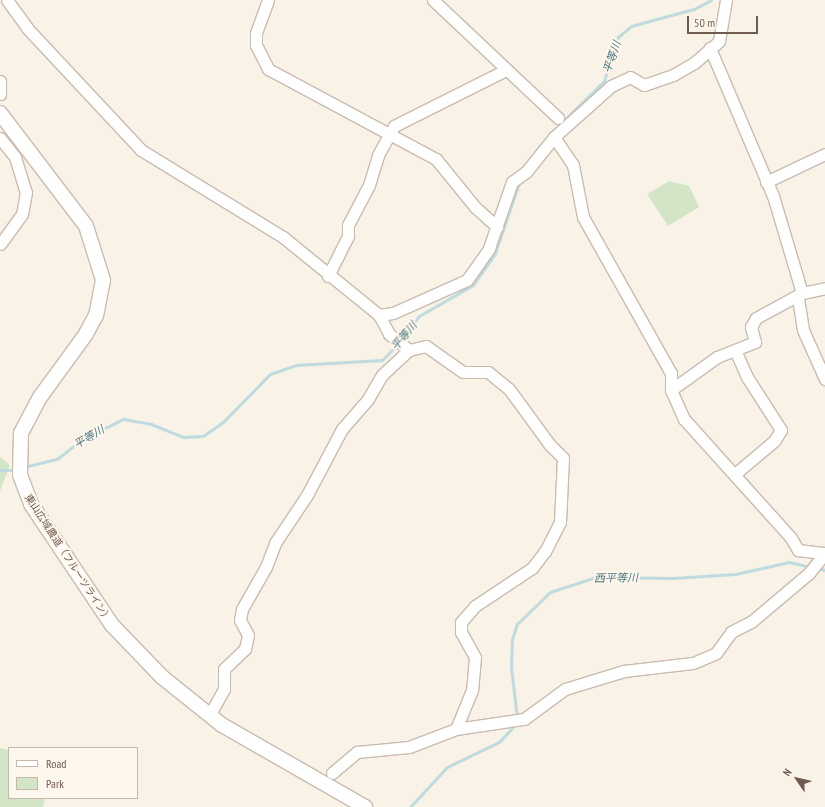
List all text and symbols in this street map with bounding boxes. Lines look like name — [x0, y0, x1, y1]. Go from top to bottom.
scale bar — [689, 8, 760, 34]
text: 50 m — [694, 15, 715, 30]
water label: 平等川 — [600, 39, 624, 75]
water label: 平等川 — [388, 319, 420, 353]
water label: 平等川 — [71, 423, 107, 451]
street label: 東山広域農道（フルーツライン） — [22, 492, 114, 624]
water label: 西平等川 — [594, 571, 638, 585]
legend — [8, 747, 138, 799]
text: Road — [46, 756, 66, 771]
north arrow — [777, 759, 817, 799]
text: N — [780, 766, 795, 779]
text: Park — [46, 776, 64, 791]

